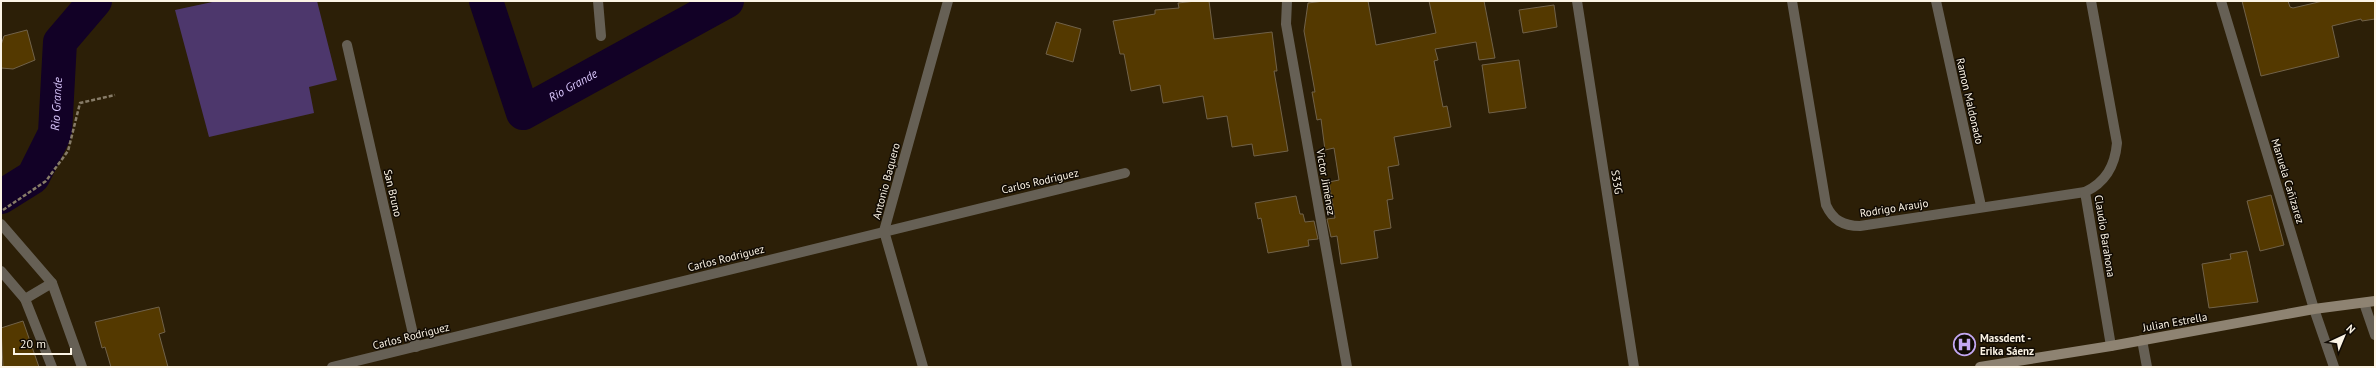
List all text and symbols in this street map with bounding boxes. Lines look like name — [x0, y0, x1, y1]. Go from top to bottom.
street label: Ramon Maldonado — [1953, 56, 1987, 146]
water label: Rio Grande — [546, 65, 600, 105]
water label: Rio Grande — [47, 76, 65, 131]
street label: Manuela Cañizarez — [2268, 137, 2308, 225]
street label: Antonio Baquero — [869, 141, 903, 221]
street label: Victor Jiménez — [1313, 147, 1339, 216]
street label: Carlos Rodriguez — [1000, 165, 1080, 197]
street label: San Bruno — [381, 168, 405, 218]
street label: S33G — [1608, 169, 1626, 195]
street label: Claudio Barahona — [2092, 194, 2118, 278]
street label: Rodrigo Araujo — [1859, 196, 1929, 220]
street label: Carlos Rodriguez — [686, 242, 766, 274]
street label: Julian Estrella — [2141, 309, 2208, 335]
north arrow — [2324, 316, 2364, 356]
street label: Carlos Rodriguez — [371, 320, 451, 352]
text: N — [2343, 321, 2358, 336]
scale bar — [14, 330, 71, 356]
hospital icon: Massdent - Erika Sáenz — [1951, 331, 1977, 357]
place label: Massdent - Erika Sáenz — [1980, 331, 2034, 358]
text: 20 m — [20, 336, 46, 351]

